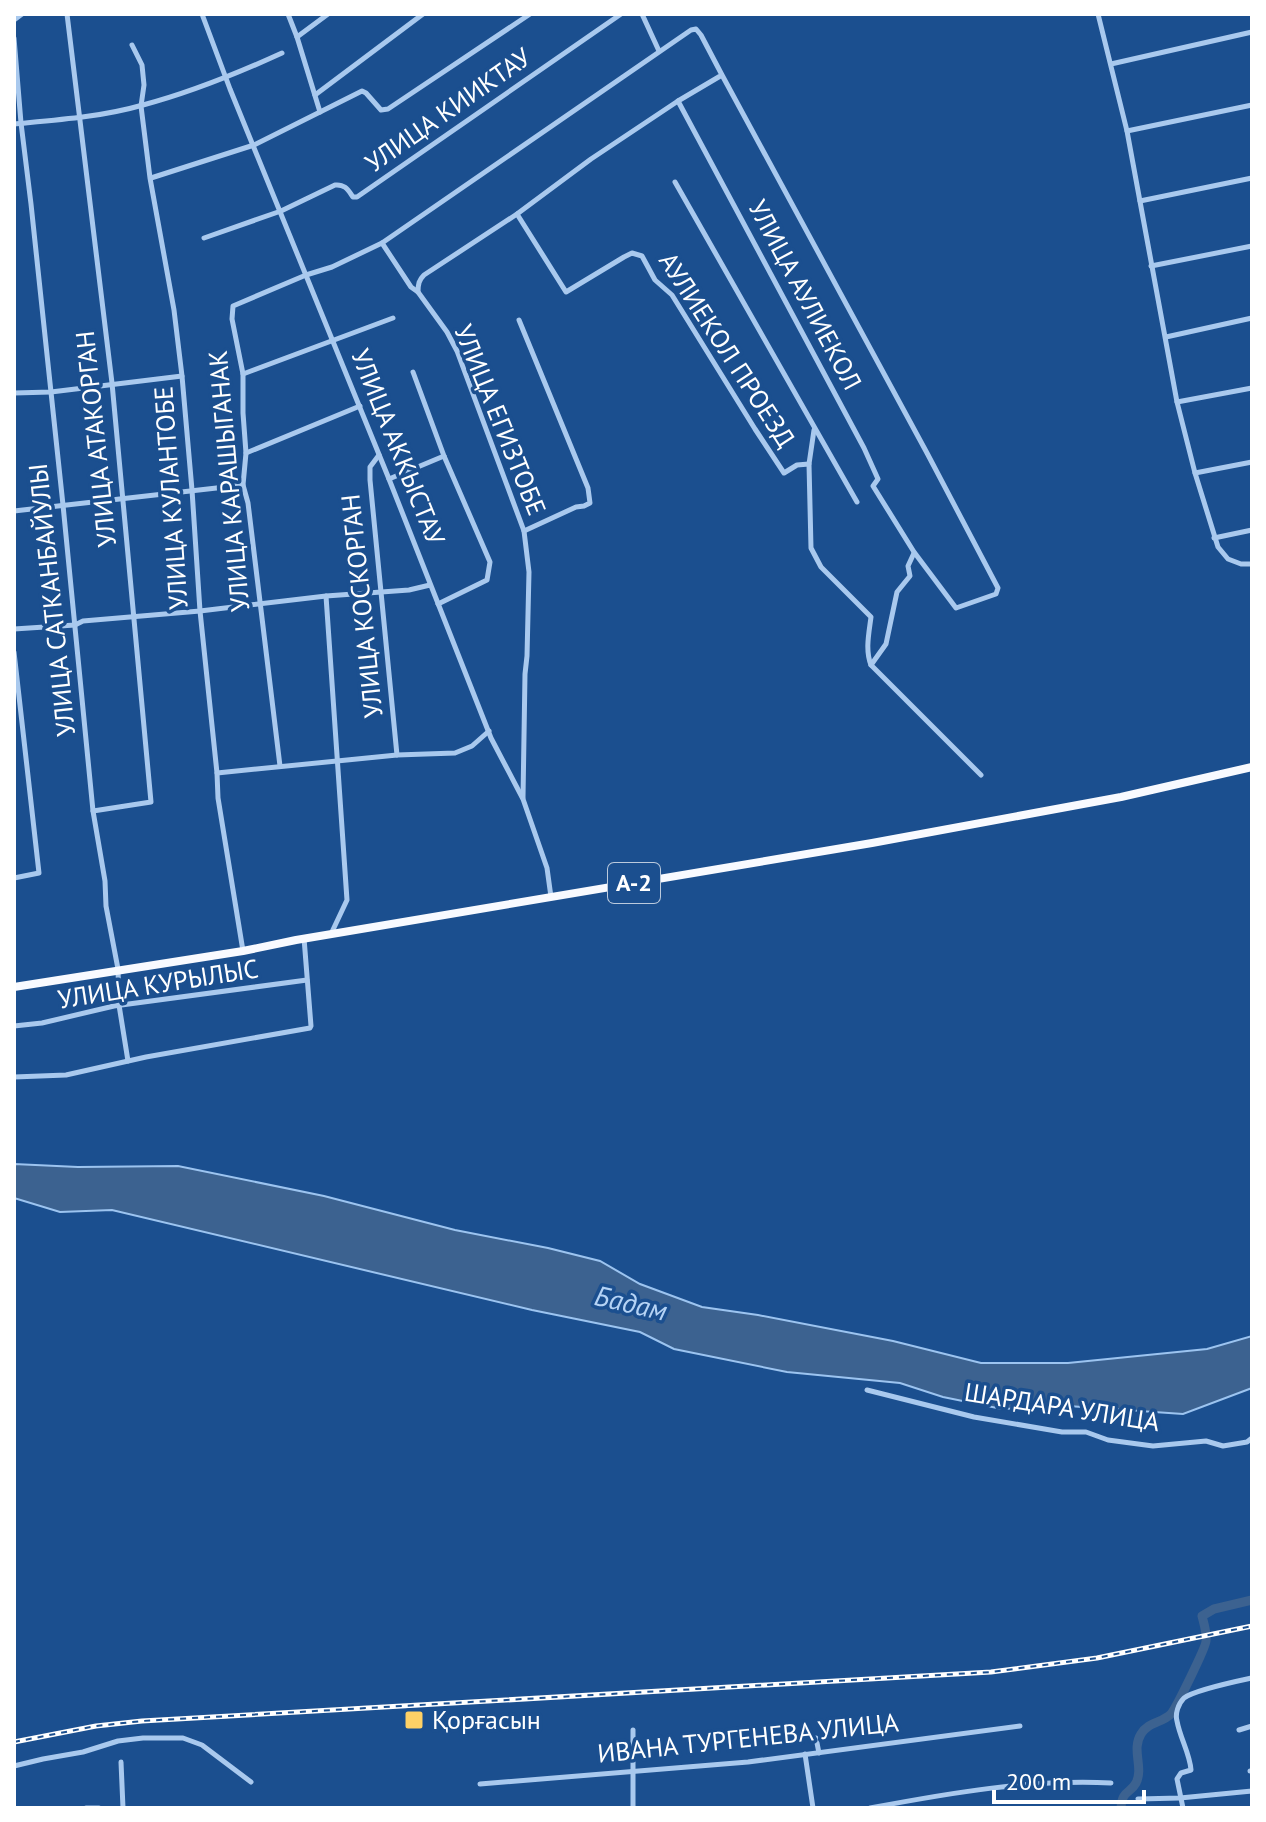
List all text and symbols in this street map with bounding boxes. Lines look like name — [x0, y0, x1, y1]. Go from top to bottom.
street label: УЛИЦА КИИКТАУ — [359, 40, 537, 179]
street label: УЛИЦА АУЛИЕКОЛ — [741, 194, 869, 395]
street label: АУЛИЕКОЛ ПРОЕЗД — [652, 246, 803, 454]
street label: УЛИЦА ЕГИЗТОБЕ — [447, 320, 554, 520]
street label: УЛИЦА АТАКОРГАН — [68, 329, 123, 549]
street label: УЛИЦА АККЫСТАУ — [344, 344, 453, 550]
street label: УЛИЦА КАРАШЫГАНАК — [201, 349, 256, 613]
street label: УЛИЦА КУЛАНТОБЕ — [146, 385, 195, 611]
street label: УЛИЦА САТКАНБАЙУЛЫ — [21, 462, 82, 738]
street label: УЛИЦА КОСКОРГАН — [333, 493, 390, 719]
road number: A-2 — [608, 863, 660, 903]
street label: УЛИЦА КУРЫЛЫС — [55, 951, 260, 1016]
water label: Бадам — [591, 1276, 671, 1329]
street label: ШАРДАРА УЛИЦА — [962, 1375, 1162, 1438]
place label: Қорғасын — [432, 1703, 541, 1736]
street label: ИВАНА ТУРГЕНЕВА УЛИЦА — [596, 1705, 900, 1770]
marker: Қорғасын — [403, 1709, 425, 1731]
scale bar — [994, 1754, 1144, 1804]
text: 200 m — [1006, 1766, 1071, 1797]

